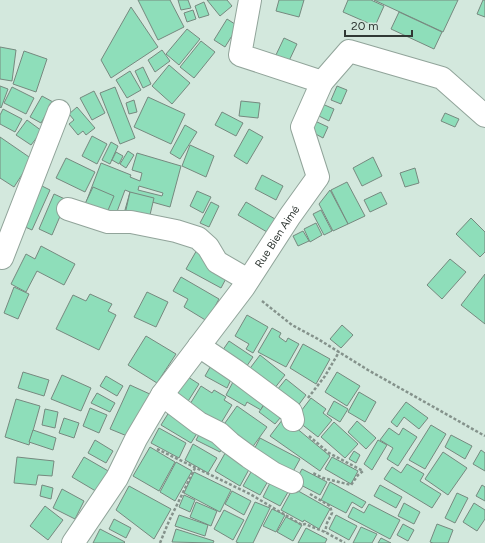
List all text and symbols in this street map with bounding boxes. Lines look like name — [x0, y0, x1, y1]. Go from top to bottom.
scale bar — [345, 12, 412, 38]
text: 20 m — [351, 19, 379, 33]
street label: Rue Bien Aimé — [252, 203, 302, 270]

